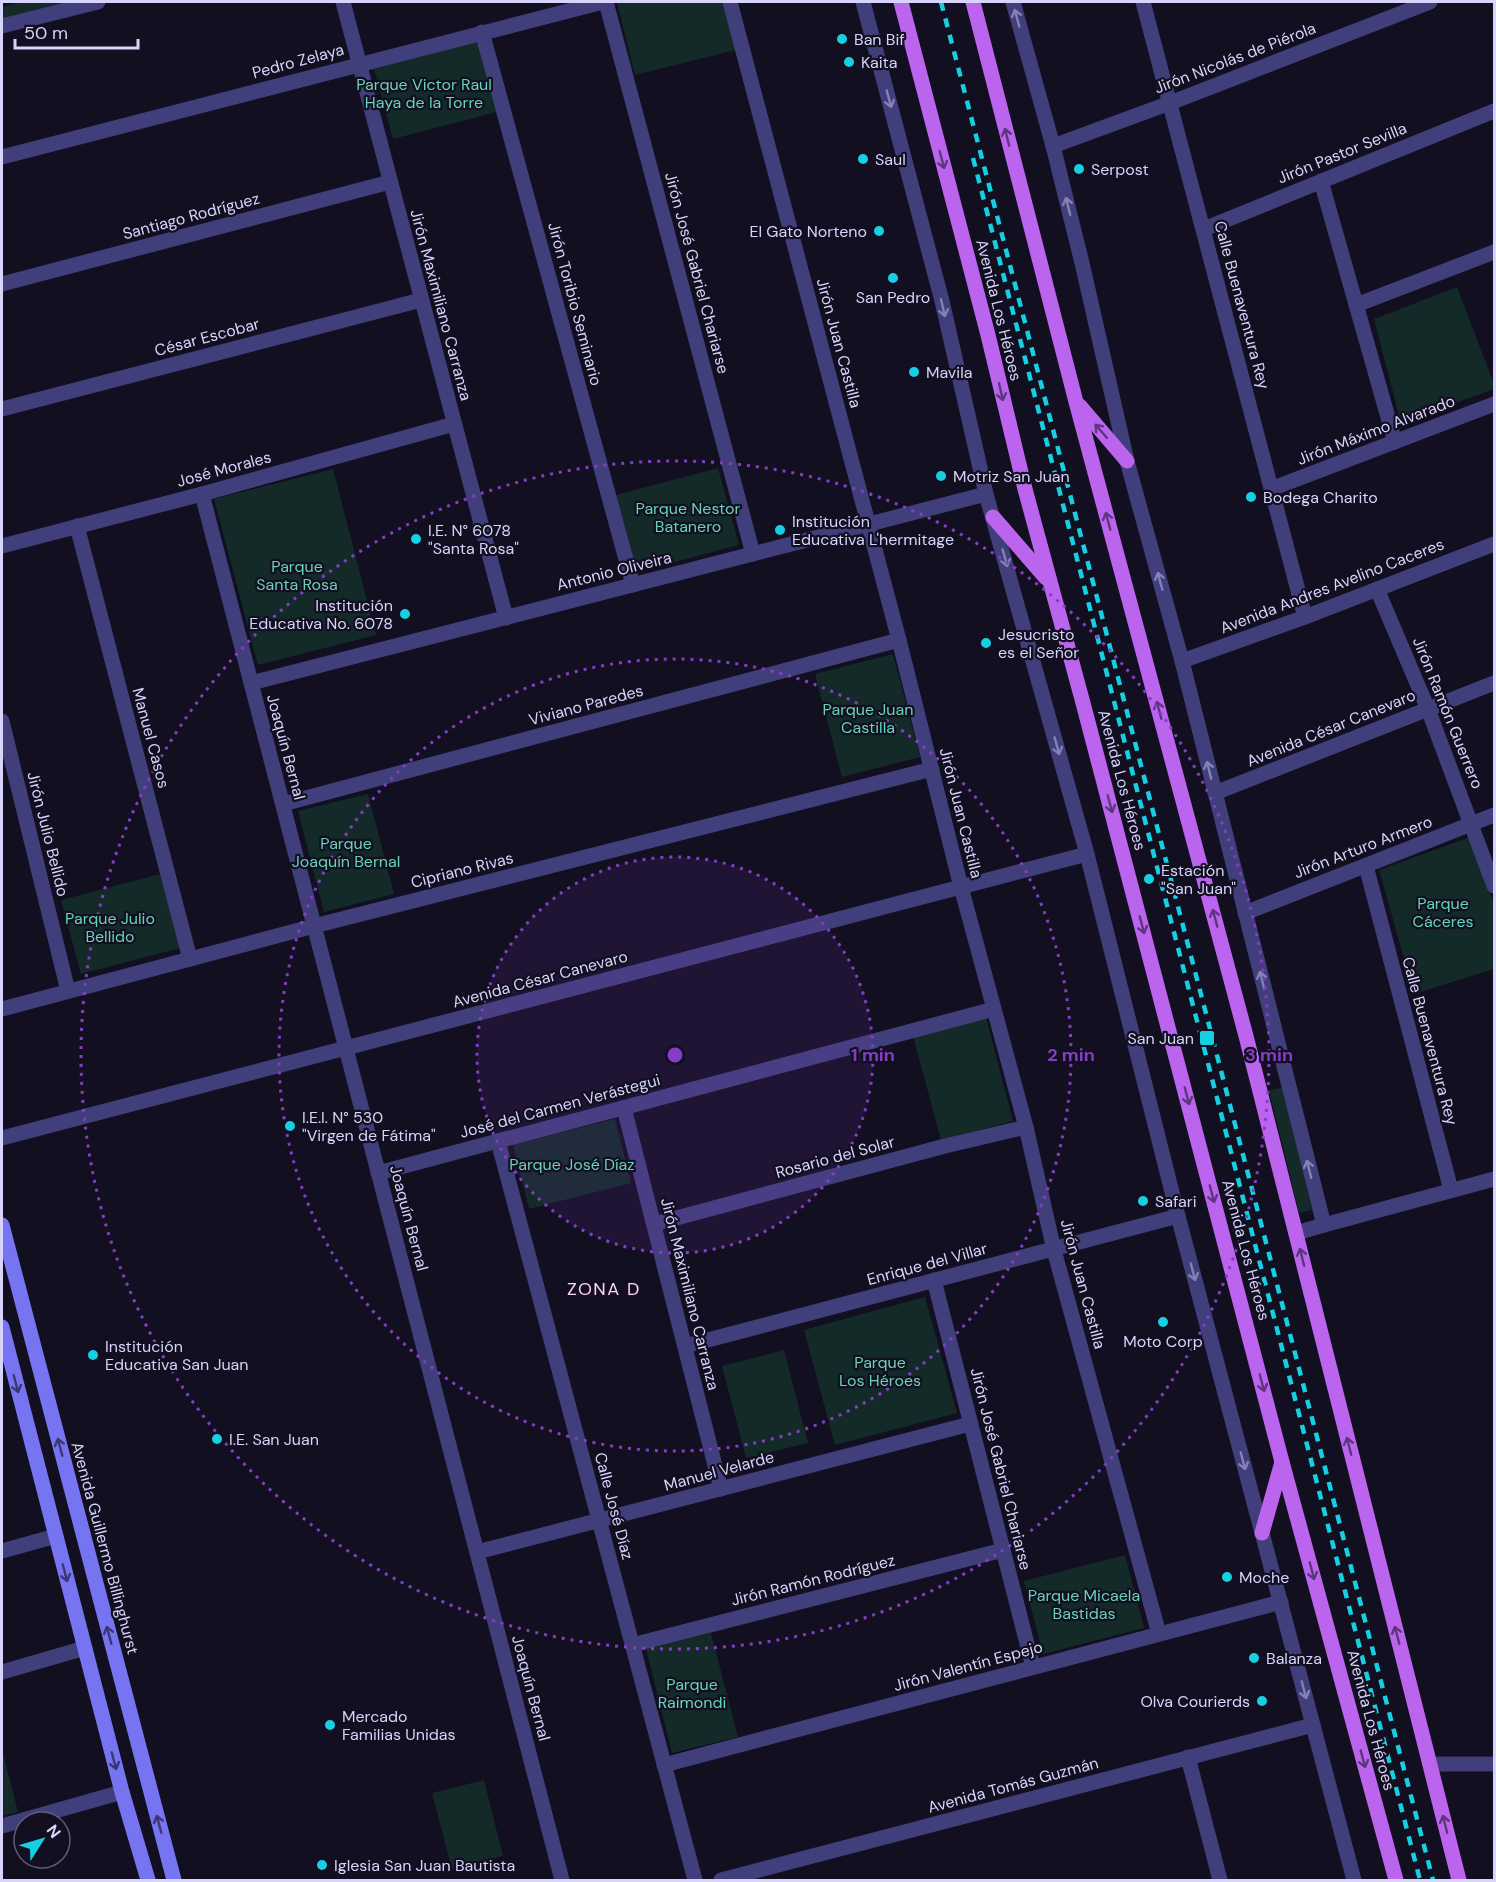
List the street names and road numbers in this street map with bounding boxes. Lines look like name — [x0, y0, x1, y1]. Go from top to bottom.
street label: Jirón Nicolás de Piérola — [1151, 17, 1319, 99]
street label: Pedro Zelaya — [250, 39, 346, 83]
street label: Jirón Pastor Sevilla — [1274, 117, 1410, 189]
street label: Jirón José Gabriel Chariarse — [660, 170, 734, 376]
street label: Santiago Rodríguez — [120, 188, 262, 244]
street label: Jirón Maximiliano Carranza — [405, 207, 477, 403]
street label: Calle Buenaventura Rey — [1209, 219, 1275, 392]
street label: Jirón Toribio Seminario — [543, 220, 607, 388]
street label: Avenida Los Héroes — [971, 237, 1027, 383]
street label: Jirón Juan Castilla — [812, 276, 866, 410]
street label: César Escobar — [152, 313, 262, 361]
street label: Jirón Máximo Alvarado — [1294, 390, 1458, 470]
street label: José Morales — [174, 446, 274, 492]
street label: Avenida Andres Avelino Caceres — [1217, 534, 1447, 638]
street label: Antonio Oliveira — [554, 547, 674, 595]
street label: Jirón Ramón Guerrero — [1408, 634, 1488, 792]
street label: Viviano Paredes — [526, 680, 646, 730]
street label: Avenida César Canevaro — [1243, 684, 1419, 772]
street label: Manuel Casos — [128, 685, 174, 791]
street label: Joaquín Bernal — [262, 692, 310, 802]
street label: Avenida Los Héroes — [1093, 707, 1151, 853]
street label: Jirón Juan Castilla — [935, 746, 987, 880]
street label: Jirón Julio Bellido — [22, 769, 74, 899]
street label: Jirón Arturo Armero — [1291, 811, 1435, 883]
street label: Cipriano Rivas — [409, 847, 515, 893]
street label: Avenida César Canevaro — [450, 946, 630, 1012]
street label: Calle Buenaventura Rey — [1397, 955, 1463, 1128]
street label: José del Carmen Verástegui — [457, 1069, 663, 1143]
street label: Rosario del Solar — [773, 1131, 897, 1183]
street label: Joaquín Bernal — [385, 1163, 433, 1273]
street label: Avenida Los Héroes — [1217, 1177, 1275, 1323]
street label: Jirón Maximiliano Carranza — [656, 1196, 724, 1392]
street label: Jirón Juan Castilla — [1056, 1217, 1110, 1351]
street label: Enrique del Villar — [865, 1238, 990, 1290]
street label: Jirón José Gabriel Chariarse — [966, 1366, 1036, 1572]
street label: Avenida Guillermo Billinghurst — [67, 1439, 143, 1657]
street label: Manuel Velarde — [662, 1446, 776, 1496]
street label: Calle José Díaz — [590, 1450, 638, 1562]
street label: Jirón Ramón Rodríguez — [729, 1549, 897, 1611]
street label: Joaquín Bernal — [507, 1633, 555, 1743]
street label: Jirón Valentín Espejo — [891, 1636, 1045, 1696]
street label: Avenida Los Héroes — [1342, 1647, 1400, 1793]
street label: Avenida Tomás Guzmán — [925, 1752, 1101, 1818]

